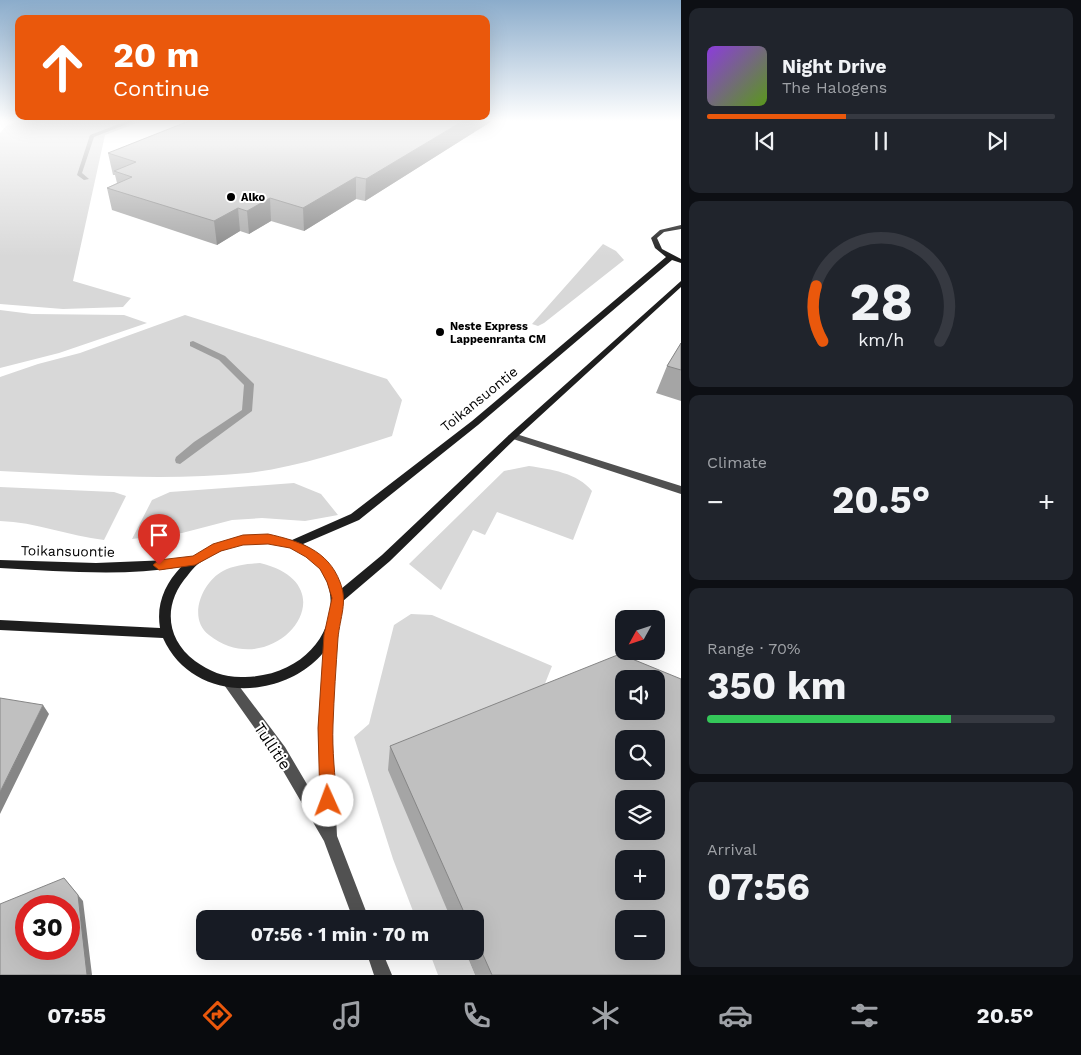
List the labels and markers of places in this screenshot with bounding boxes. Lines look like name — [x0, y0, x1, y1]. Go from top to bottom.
marker: Alko — [225, 191, 237, 203]
place label: Alko — [241, 191, 266, 204]
place label: Neste Express Lappeenranta CM — [450, 320, 546, 346]
marker: Neste Express Lappeenranta CM — [434, 326, 446, 338]
pin — [138, 514, 180, 565]

